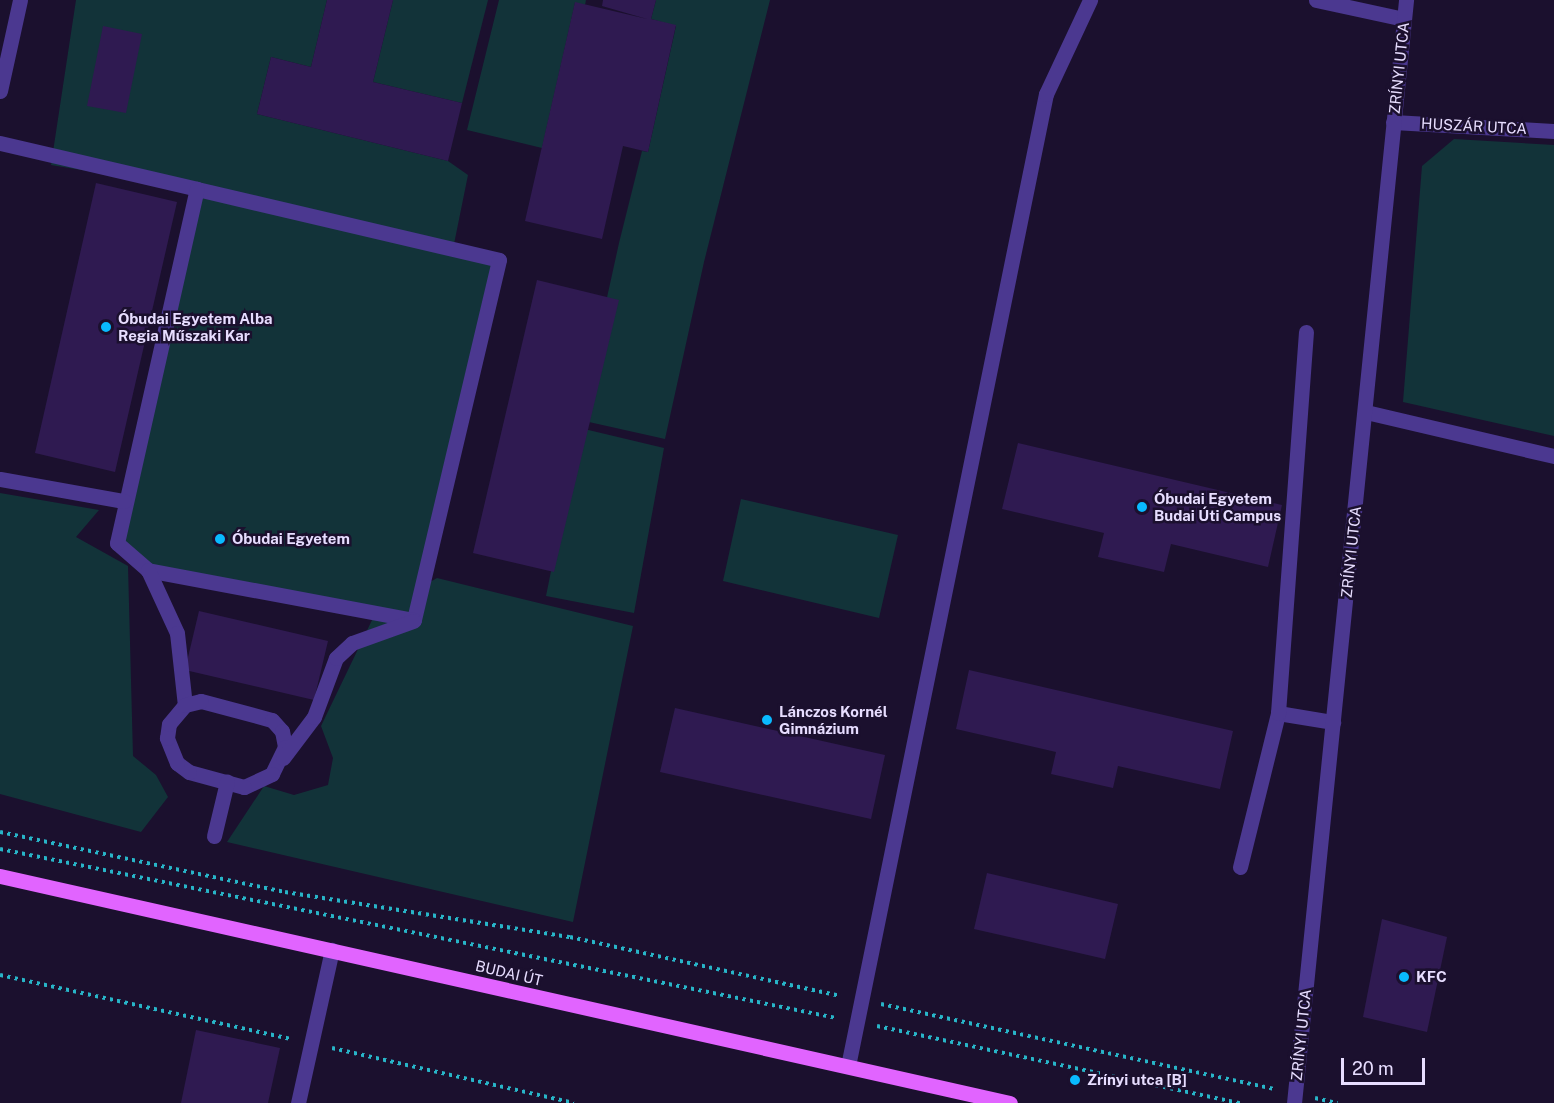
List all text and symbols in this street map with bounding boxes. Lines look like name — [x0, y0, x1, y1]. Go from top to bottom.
street label: ZRÍNYI UTCA — [1385, 21, 1413, 115]
street label: HUSZÁR UTCA — [1421, 114, 1527, 138]
place label: Óbudai Egyetem Alba Regia Műszaki Kar — [118, 309, 273, 344]
marker: Óbudai Egyetem Alba Regia Műszaki Kar — [99, 320, 113, 334]
place label: Óbudai Egyetem Budai Úti Campus — [1154, 489, 1281, 524]
marker: Óbudai Egyetem Budai Úti Campus — [1135, 500, 1149, 514]
street label: ZRÍNYI UTCA — [1337, 505, 1365, 599]
place label: Óbudai Egyetem — [232, 530, 350, 548]
marker: Óbudai Egyetem — [213, 532, 227, 546]
place label: Lánczos Kornél Gimnázium — [779, 702, 888, 737]
marker: Lánczos Kornél Gimnázium — [760, 713, 774, 727]
street label: BUDAI ÚT — [474, 957, 544, 989]
place label: KFC — [1416, 968, 1447, 986]
marker: KFC — [1397, 970, 1411, 984]
street label: ZRÍNYI UTCA — [1287, 988, 1315, 1082]
scale bar — [1344, 1046, 1428, 1084]
text: 20 m — [1352, 1058, 1394, 1079]
place label: Zrínyi utca [B] — [1087, 1071, 1187, 1089]
marker: Zrínyi utca [B] — [1068, 1073, 1082, 1087]

